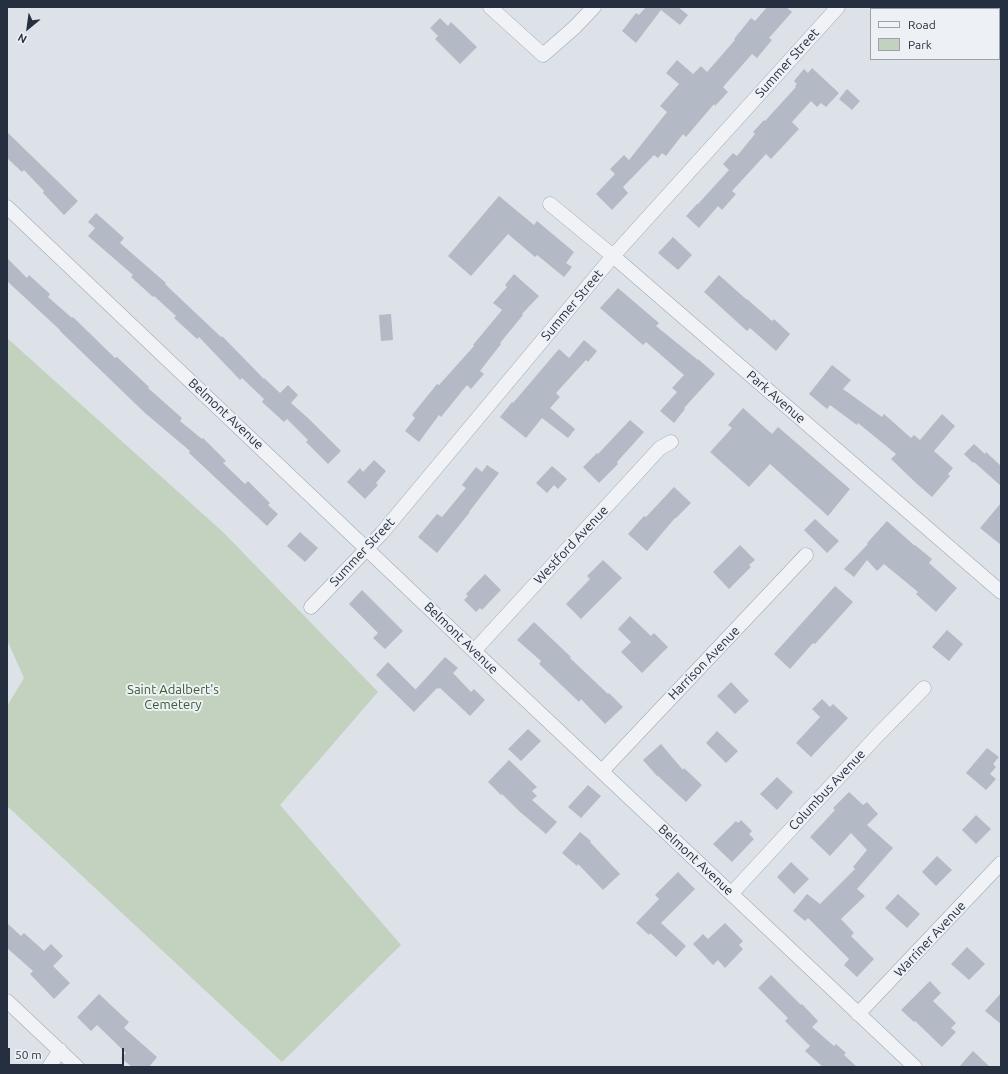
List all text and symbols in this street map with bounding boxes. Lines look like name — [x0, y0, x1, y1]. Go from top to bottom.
north arrow — [8, 8, 48, 48]
legend — [870, 8, 1000, 60]
text: Road — [908, 18, 936, 31]
street label: Summer Street — [752, 25, 822, 101]
text: N — [16, 31, 29, 46]
text: Park — [908, 38, 932, 51]
street label: Summer Street — [538, 266, 606, 344]
street label: Park Avenue — [743, 367, 809, 427]
street label: Belmont Avenue — [185, 375, 267, 453]
street label: Westford Avenue — [531, 503, 611, 587]
street label: Summer Street — [326, 514, 398, 590]
street label: Belmont Avenue — [421, 599, 501, 677]
street label: Harrison Avenue — [665, 623, 743, 703]
park label: Saint Adalbert's Cemetery — [127, 682, 219, 713]
street label: Columbus Avenue — [785, 746, 869, 834]
street label: Belmont Avenue — [655, 821, 737, 899]
street label: Warriner Avenue — [891, 898, 969, 980]
scale bar — [10, 1040, 126, 1066]
text: 50 m — [15, 1048, 42, 1061]

